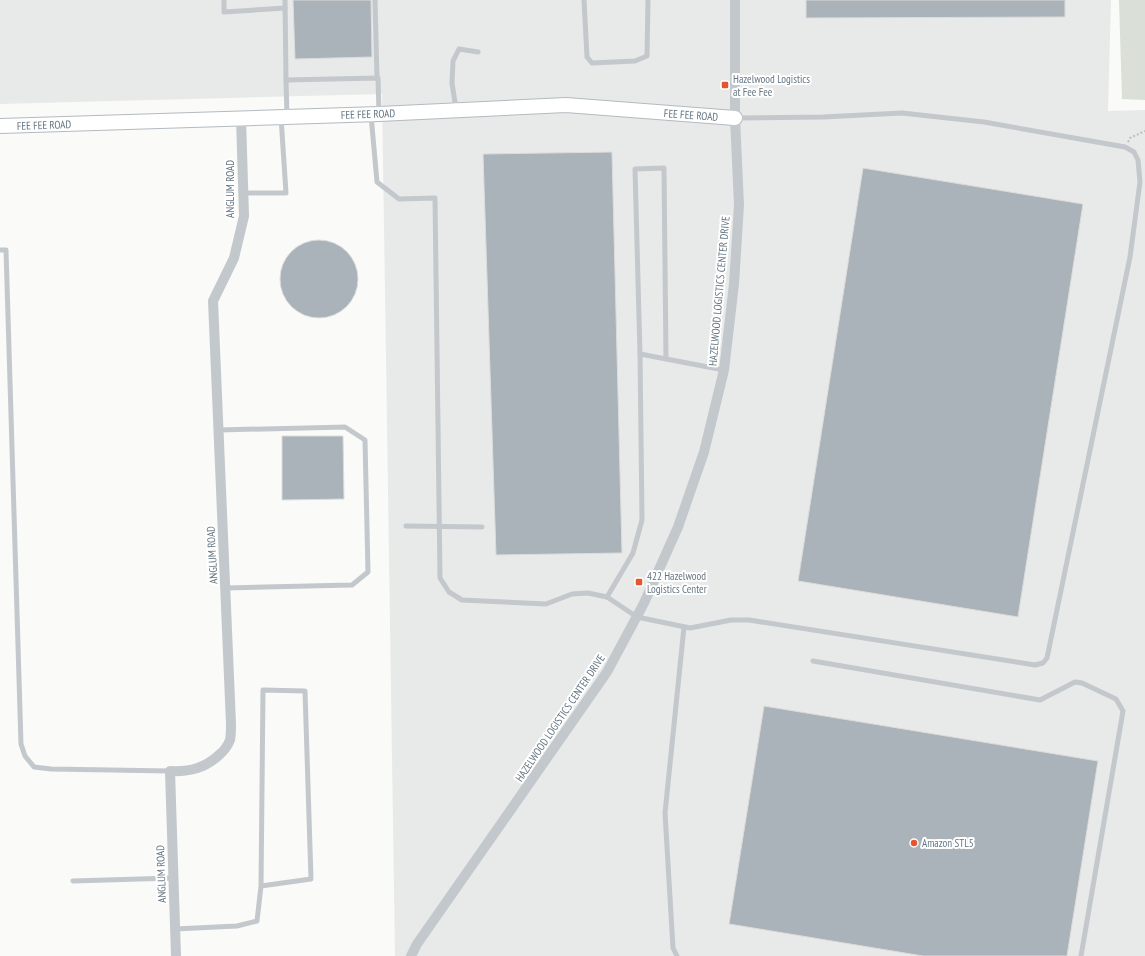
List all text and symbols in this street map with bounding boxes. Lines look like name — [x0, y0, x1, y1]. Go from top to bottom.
place label: Hazelwood Logistics at Fee Fee — [733, 72, 810, 99]
marker: Hazelwood Logistics at Fee Fee — [720, 80, 730, 90]
street label: FEE FEE ROAD — [341, 106, 396, 122]
street label: FEE FEE ROAD — [663, 106, 719, 124]
street label: FEE FEE ROAD — [17, 117, 72, 133]
street label: ANGLUM ROAD — [223, 160, 237, 218]
street label: HAZELWOOD LOGISTICS CENTER DRIVE — [705, 215, 733, 367]
street label: ANGLUM ROAD — [203, 525, 221, 584]
place label: 422 Hazelwood Logistics Center — [647, 569, 707, 596]
marker: 422 Hazelwood Logistics Center — [634, 577, 644, 587]
street label: HAZELWOOD LOGISTICS CENTER DRIVE — [512, 652, 608, 784]
place label: Amazon STL5 — [922, 836, 974, 850]
marker: Amazon STL5 — [909, 838, 919, 848]
street label: ANGLUM ROAD — [153, 845, 169, 903]

